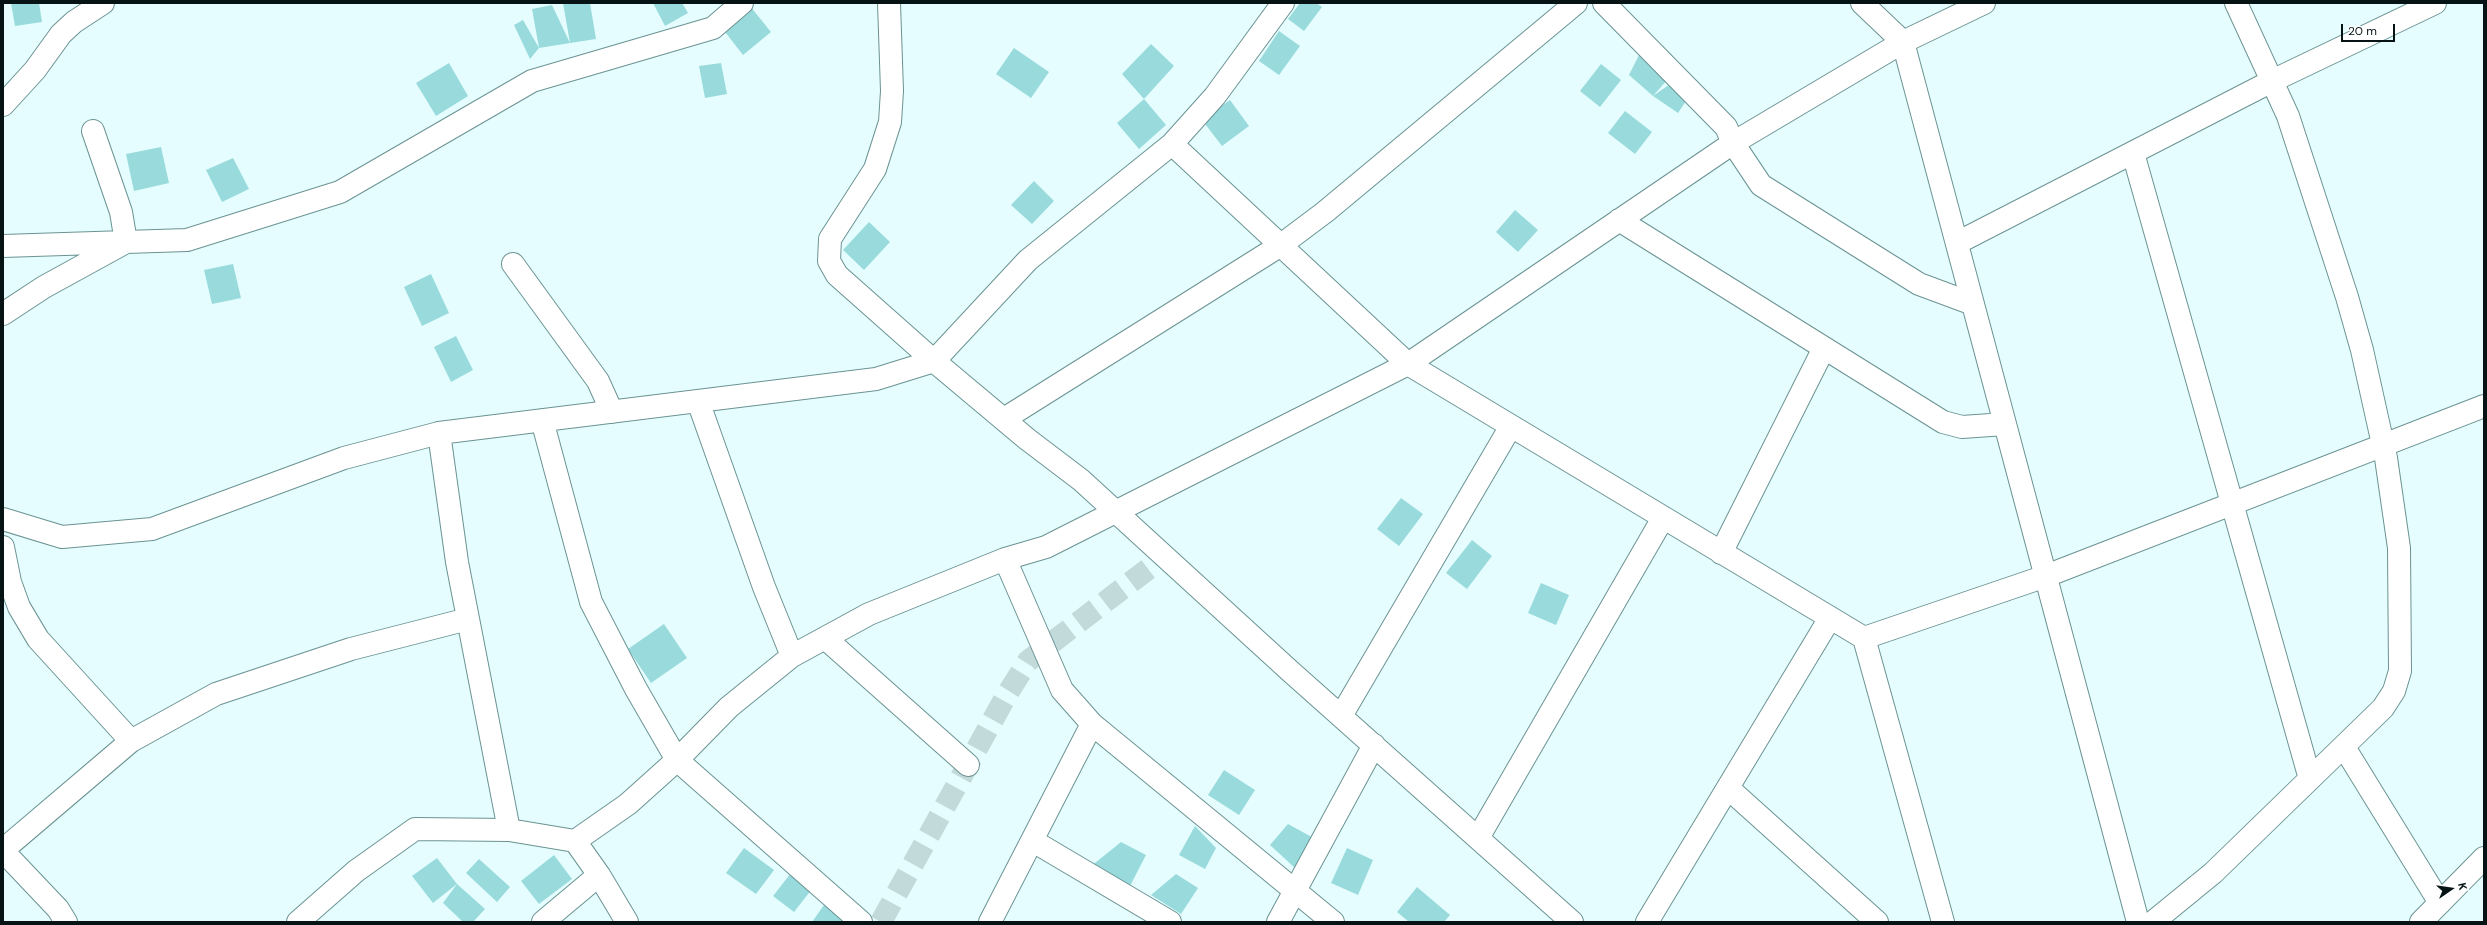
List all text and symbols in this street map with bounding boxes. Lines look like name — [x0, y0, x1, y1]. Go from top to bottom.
scale bar — [2343, 16, 2397, 42]
text: 20 m — [2348, 23, 2377, 39]
north arrow — [2431, 869, 2471, 909]
text: K — [2455, 881, 2470, 891]

